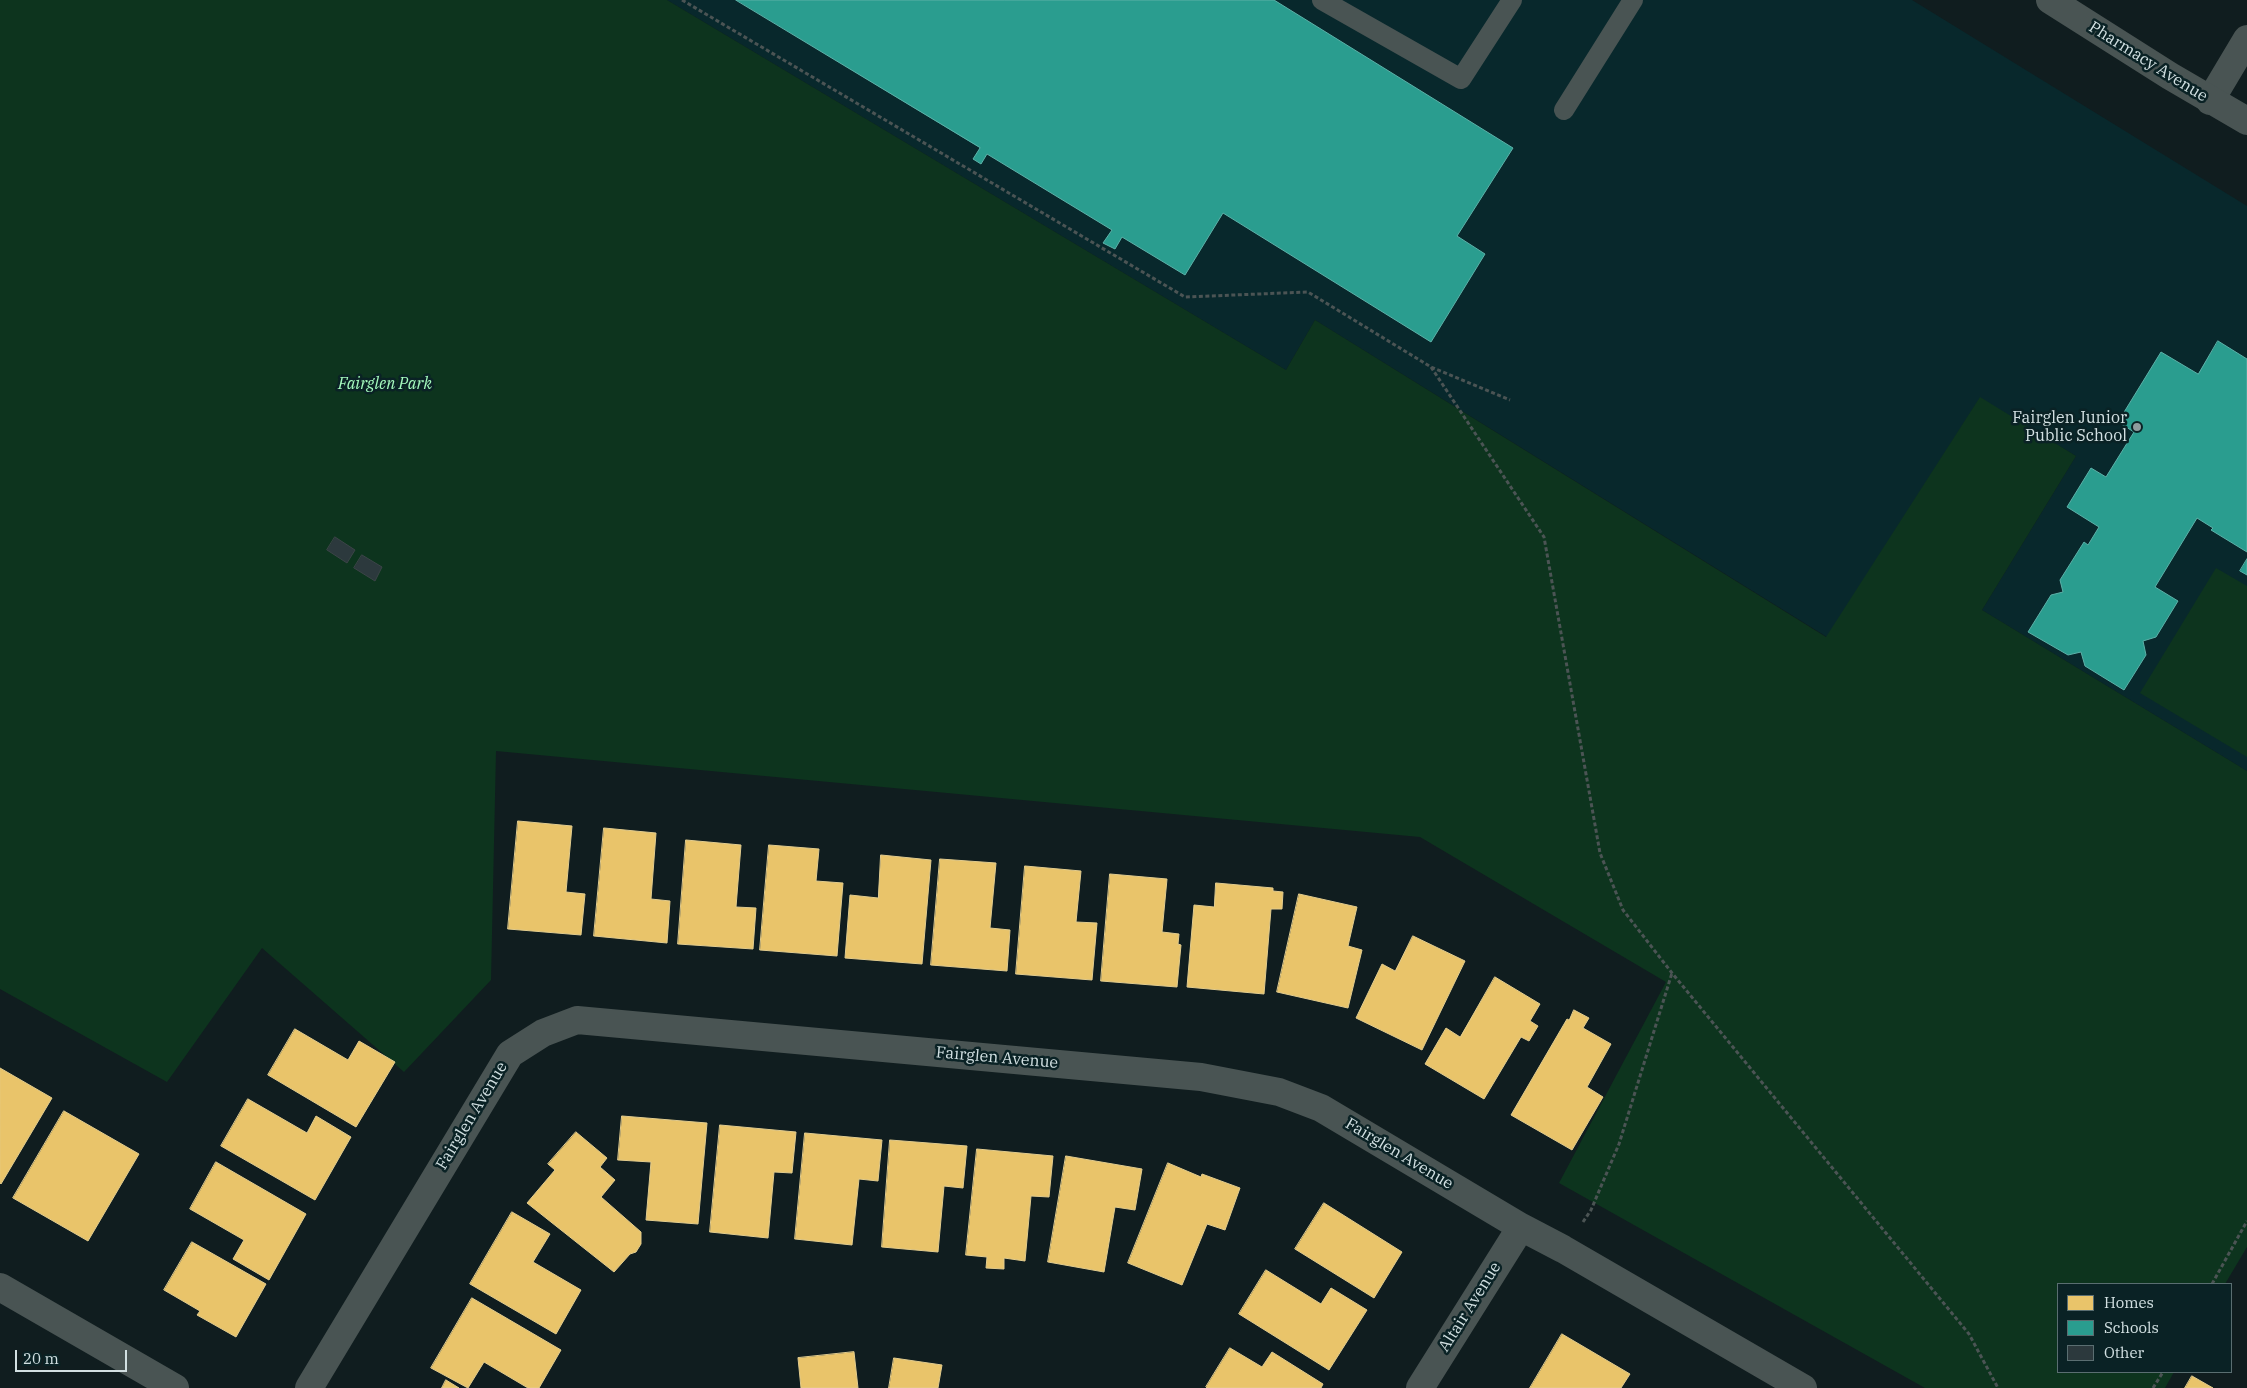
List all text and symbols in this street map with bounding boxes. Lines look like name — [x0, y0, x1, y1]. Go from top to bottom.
street label: Pharmacy Avenue — [2085, 18, 2211, 106]
park label: Fairglen Park — [338, 374, 432, 394]
place label: Fairglen Junior Public School — [2012, 408, 2127, 446]
marker: Fairglen Junior Public School — [2131, 421, 2143, 433]
street label: Fairglen Avenue — [935, 1043, 1059, 1073]
street label: Fairglen Avenue — [432, 1059, 512, 1173]
street label: Fairglen Avenue — [1342, 1114, 1456, 1194]
street label: Altair Avenue — [1435, 1259, 1505, 1355]
legend — [2057, 1283, 2232, 1373]
text: Homes — [2104, 1293, 2154, 1312]
text: Schools — [2104, 1318, 2159, 1337]
scale bar — [18, 1340, 130, 1372]
text: Other — [2104, 1343, 2144, 1362]
text: 20 m — [23, 1349, 59, 1368]

